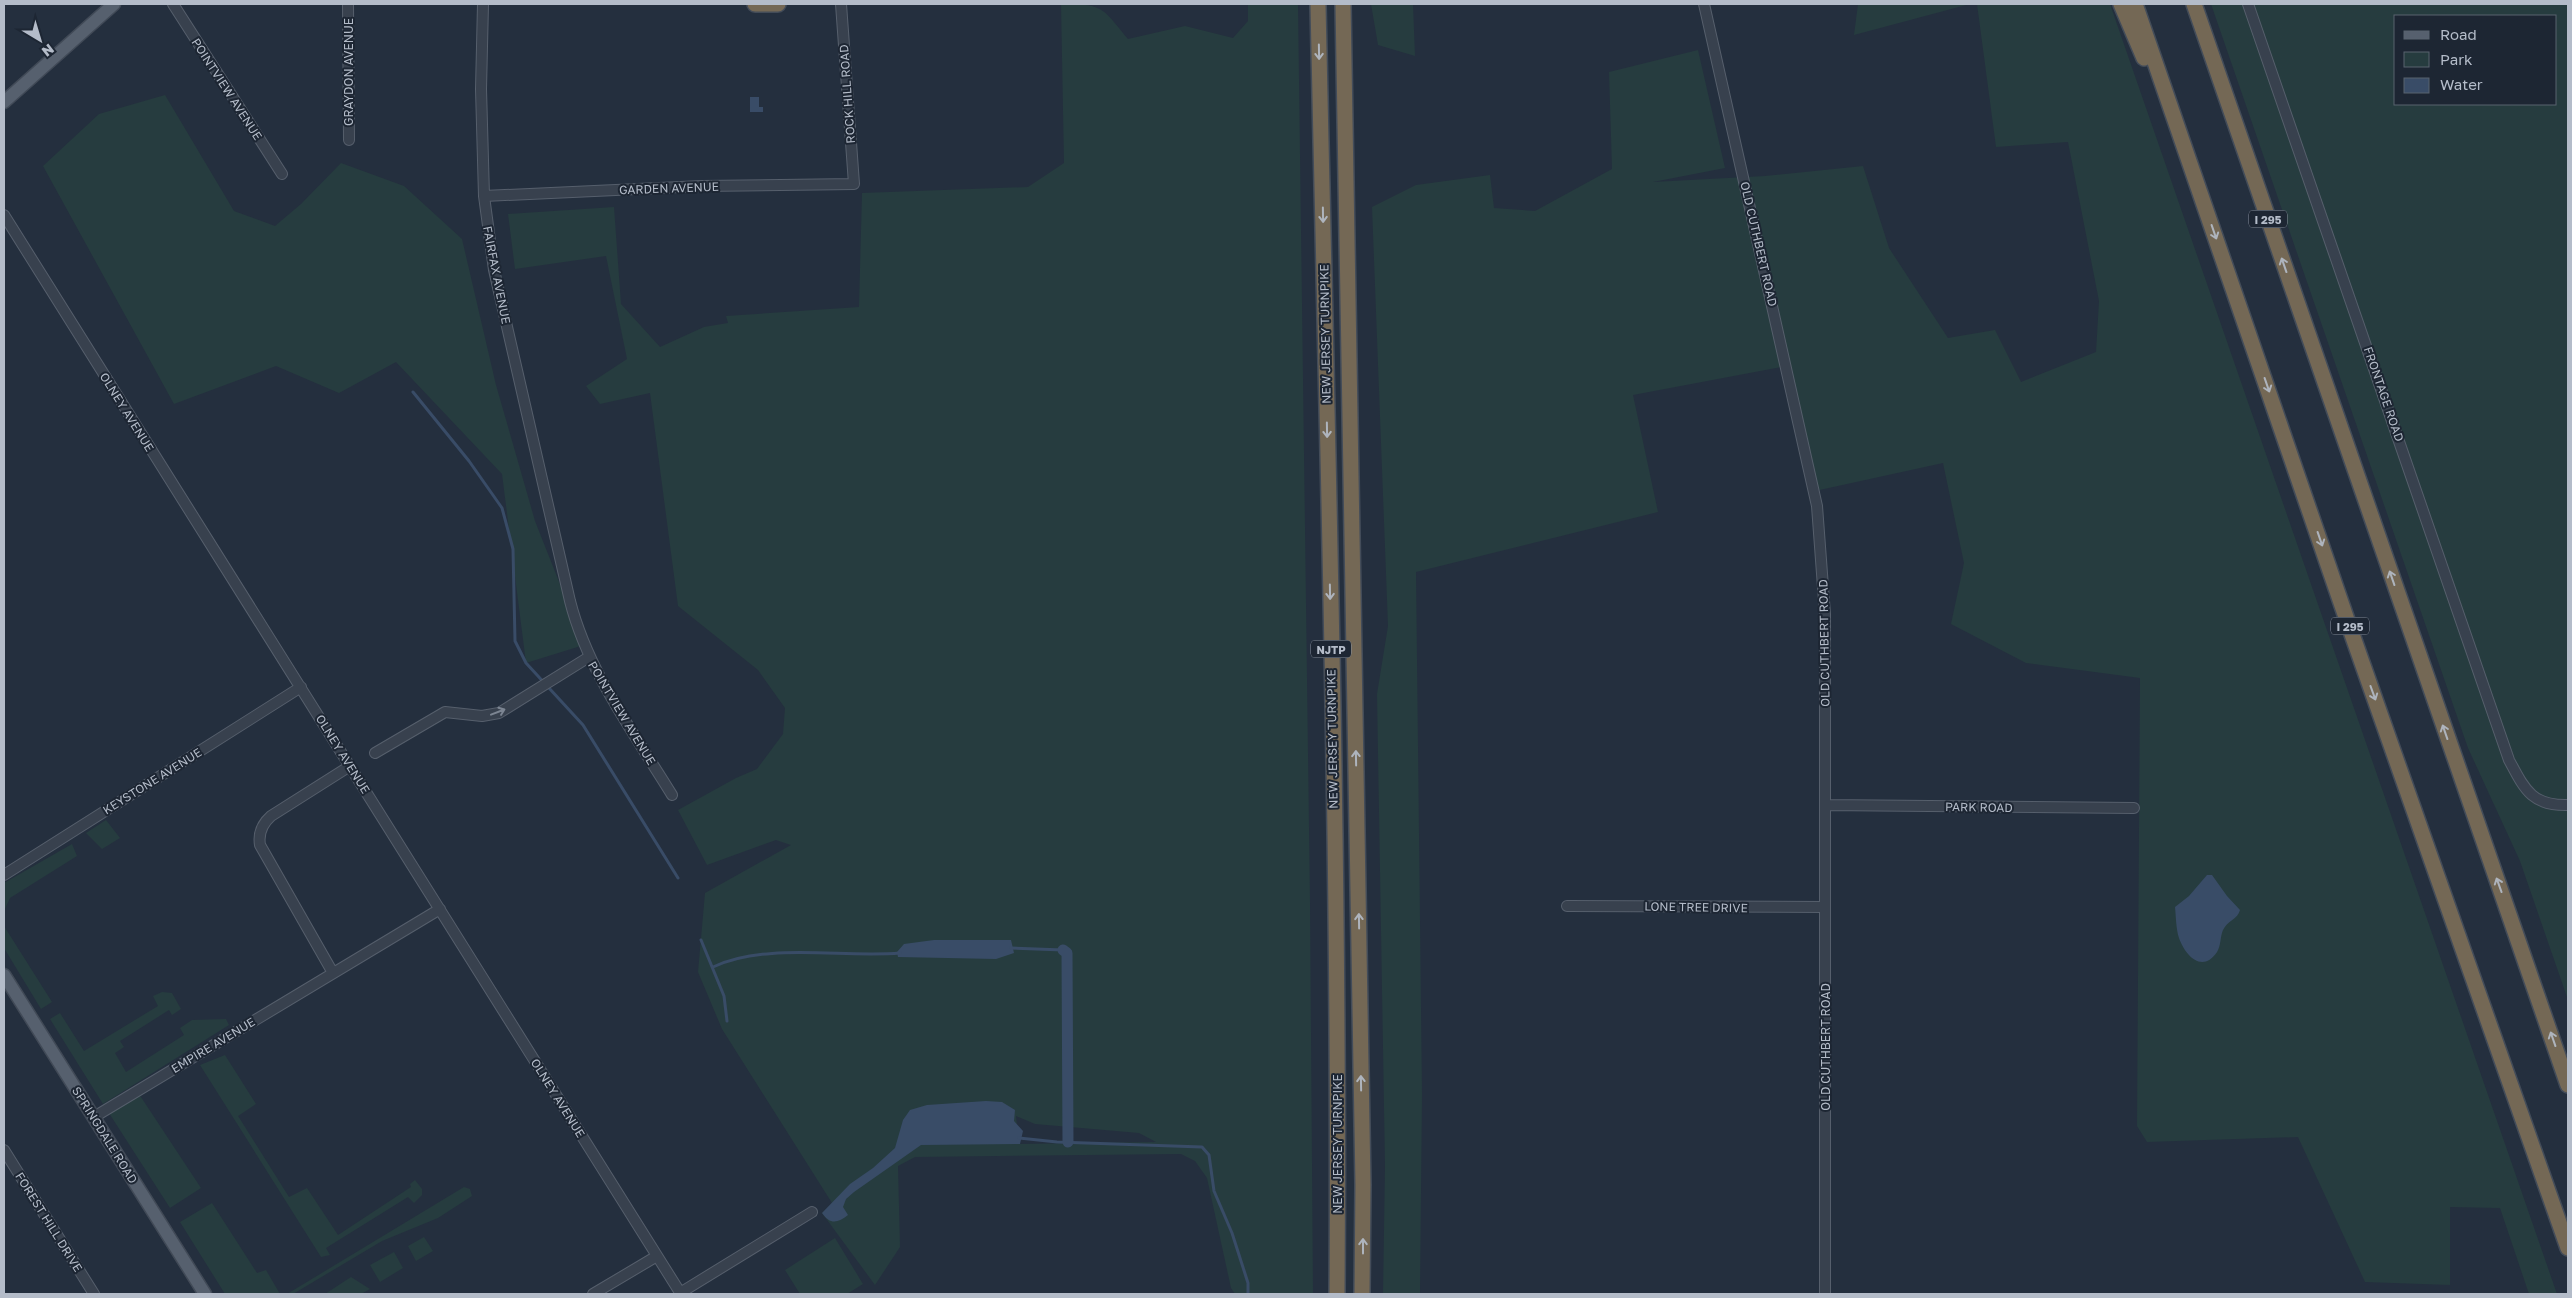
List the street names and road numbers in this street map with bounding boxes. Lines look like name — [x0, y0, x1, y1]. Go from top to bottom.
street label: GRAYDON AVENUE — [341, 18, 356, 126]
street label: POINTVIEW AVENUE — [188, 35, 266, 143]
street label: ROCK HILL ROAD — [836, 44, 858, 144]
street label: GARDEN AVENUE — [619, 179, 719, 197]
street label: OLD CUTHBERT ROAD — [1737, 180, 1781, 308]
road number: I 295 — [2249, 210, 2287, 228]
street label: FAIRFAX AVENUE — [480, 225, 514, 325]
street label: NEW JERSEY TURNPIKE — [1316, 264, 1334, 404]
street label: FRONTAGE ROAD — [2361, 344, 2407, 444]
street label: OLNEY AVENUE — [97, 370, 157, 454]
street label: OLD CUTHBERT ROAD — [1815, 579, 1833, 707]
road number: I 295 — [2331, 618, 2369, 634]
road number: NJTP — [1311, 641, 1351, 658]
street label: POINTVIEW AVENUE — [585, 658, 659, 768]
street label: NEW JERSEY TURNPIKE — [1323, 669, 1341, 809]
street label: OLNEY AVENUE — [313, 712, 373, 796]
street label: KEYSTONE AVENUE — [100, 744, 204, 818]
street label: PARK ROAD — [1945, 799, 2013, 815]
street label: LONE TREE DRIVE — [1644, 899, 1748, 915]
street label: OLD CUTHBERT ROAD — [1818, 983, 1833, 1111]
street label: EMPIRE AVENUE — [168, 1014, 258, 1076]
street label: OLNEY AVENUE — [528, 1056, 588, 1140]
street label: NEW JERSEY TURNPIKE — [1330, 1074, 1345, 1214]
street label: SPRINGDALE ROAD — [69, 1084, 141, 1186]
street label: FOREST HILL DRIVE — [12, 1169, 86, 1275]

